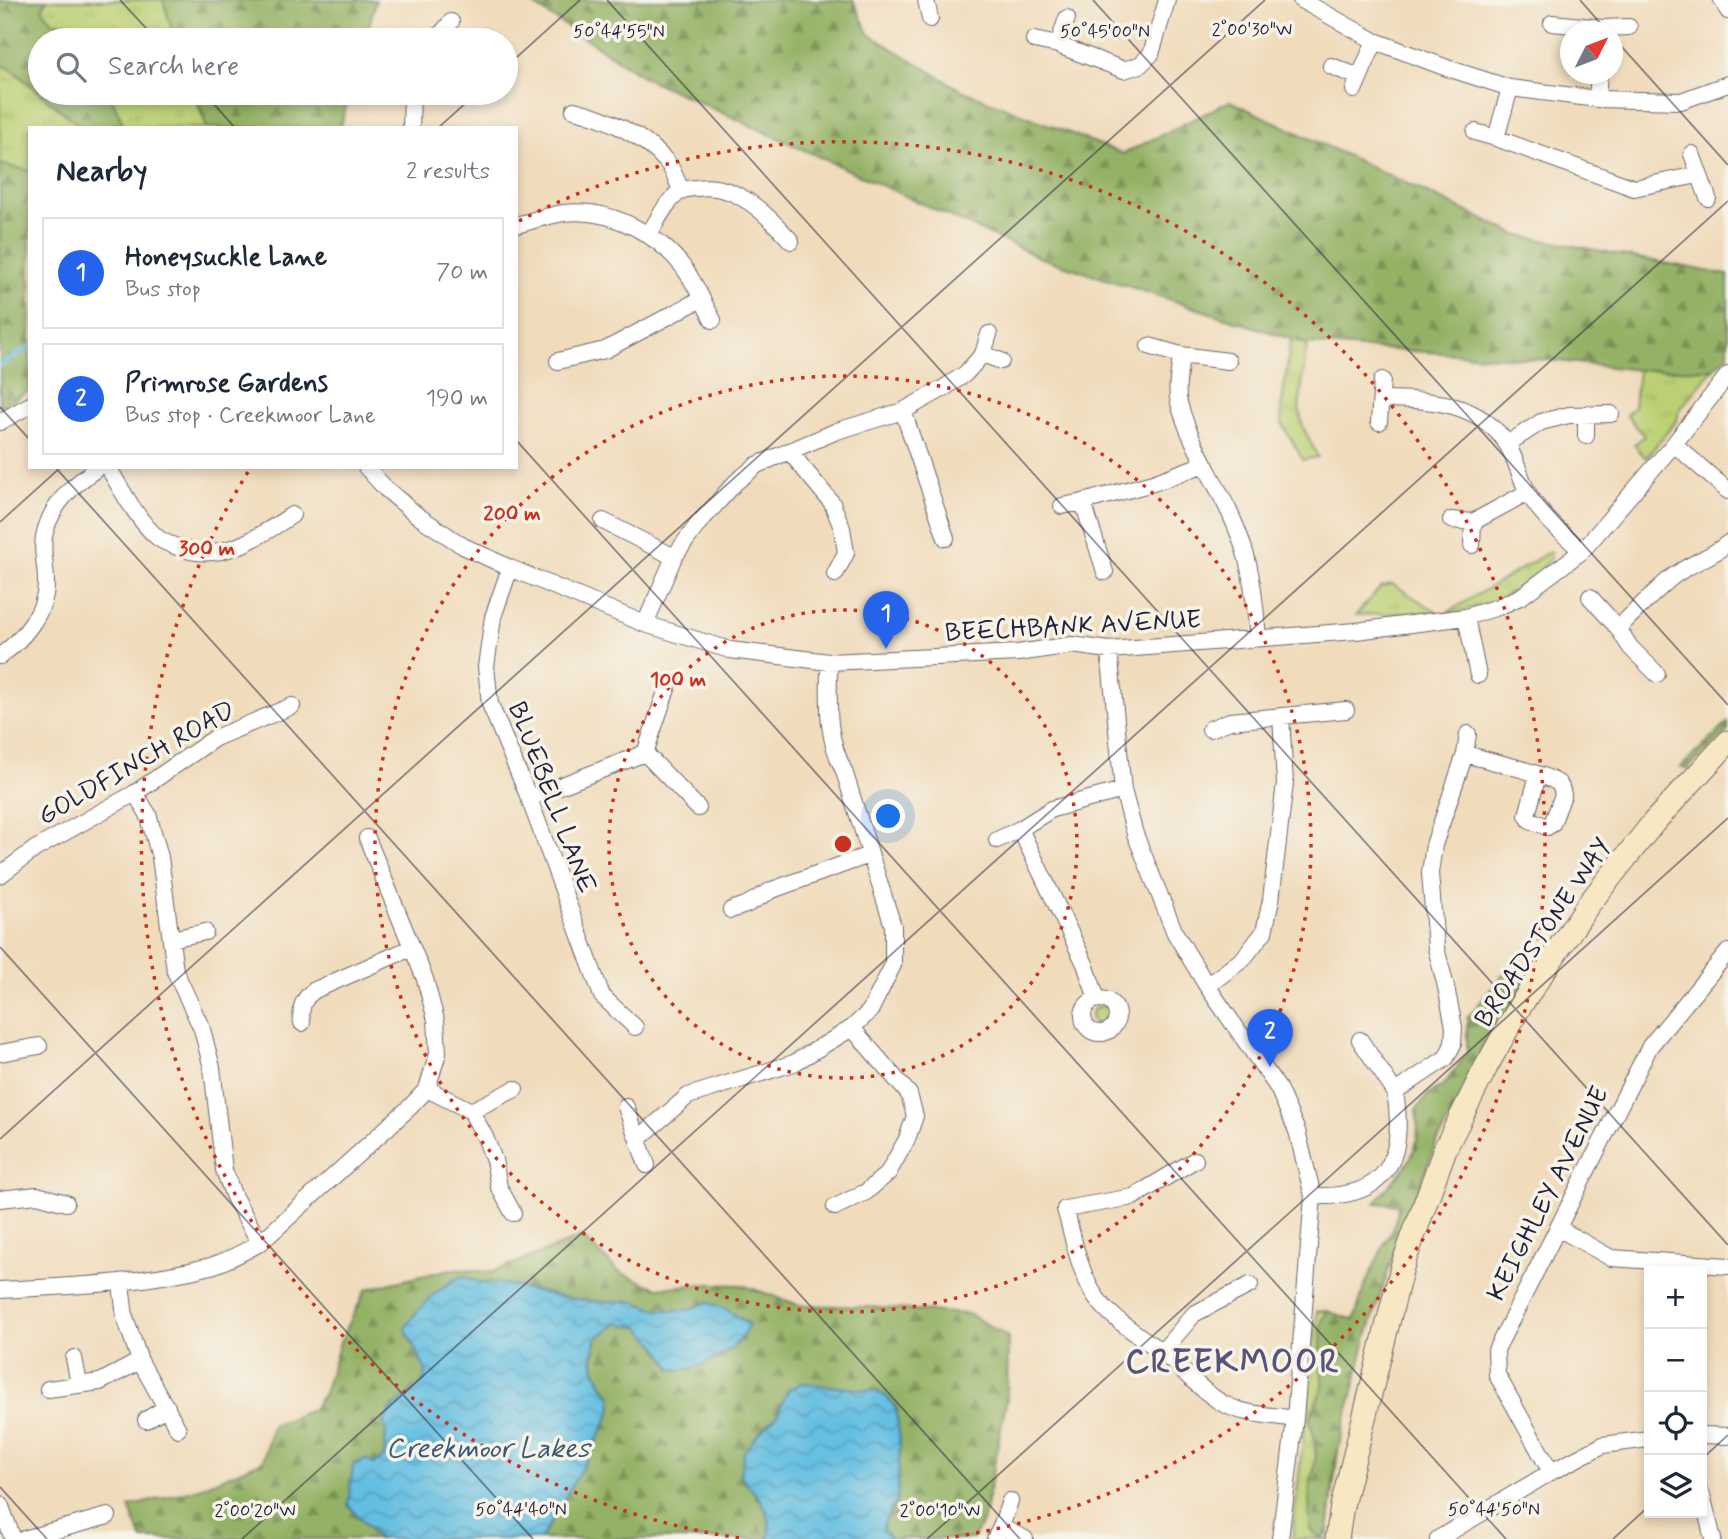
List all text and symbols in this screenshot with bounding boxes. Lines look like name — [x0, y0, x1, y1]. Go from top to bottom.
text: 2°00'30"W — [1212, 18, 1292, 42]
text: 50°44'55"N — [573, 20, 665, 44]
text: 50°45'00"N — [1060, 20, 1150, 44]
north arrow — [1560, 21, 1623, 84]
search box — [28, 28, 518, 105]
icon: search — [52, 48, 90, 86]
text: Search here — [108, 50, 239, 84]
text: Nearby — [56, 152, 147, 191]
text: 2 results — [406, 157, 490, 187]
text: Honeysuckle Lane — [125, 241, 327, 275]
text: 1 — [76, 258, 86, 288]
text: 70 m — [436, 258, 488, 288]
text: Bus stop — [125, 275, 201, 305]
text: Primrose Gardens — [125, 367, 328, 401]
text: 2 — [75, 384, 87, 414]
text: 190 m — [426, 384, 488, 414]
text: Bus stop · Creekmoor Lane — [125, 401, 376, 431]
text: 200 m — [483, 500, 541, 528]
text: 300 m — [179, 535, 236, 563]
pin: 1 — [863, 591, 909, 649]
street label: BEECHBANK AVENUE — [944, 603, 1202, 651]
text: 100 m — [650, 666, 706, 694]
street label: GOLDFINCH ROAD — [32, 693, 242, 834]
street label: BLUEBELL LANE — [499, 697, 603, 898]
your location — [871, 799, 905, 833]
centre of rings — [831, 832, 855, 856]
street label: BROADSTONE WAY — [1468, 832, 1620, 1034]
pin: 2 — [1247, 1009, 1293, 1067]
street label: KEIGHLEY AVENUE — [1480, 1081, 1618, 1307]
map controls — [1644, 1266, 1707, 1518]
button: + — [1644, 1266, 1707, 1329]
button: − — [1644, 1329, 1707, 1392]
district label: CREEKMOOR — [1125, 1341, 1341, 1385]
button: locate — [1644, 1392, 1707, 1455]
water label: Creekmoor Lakes — [386, 1431, 592, 1468]
button: layers — [1644, 1455, 1707, 1518]
text: 50°44'40"N — [475, 1498, 567, 1522]
text: 50°44'50"N — [1448, 1498, 1540, 1522]
text: 2°00'20"W — [214, 1499, 296, 1523]
text: 2°00'10"W — [900, 1499, 980, 1523]

